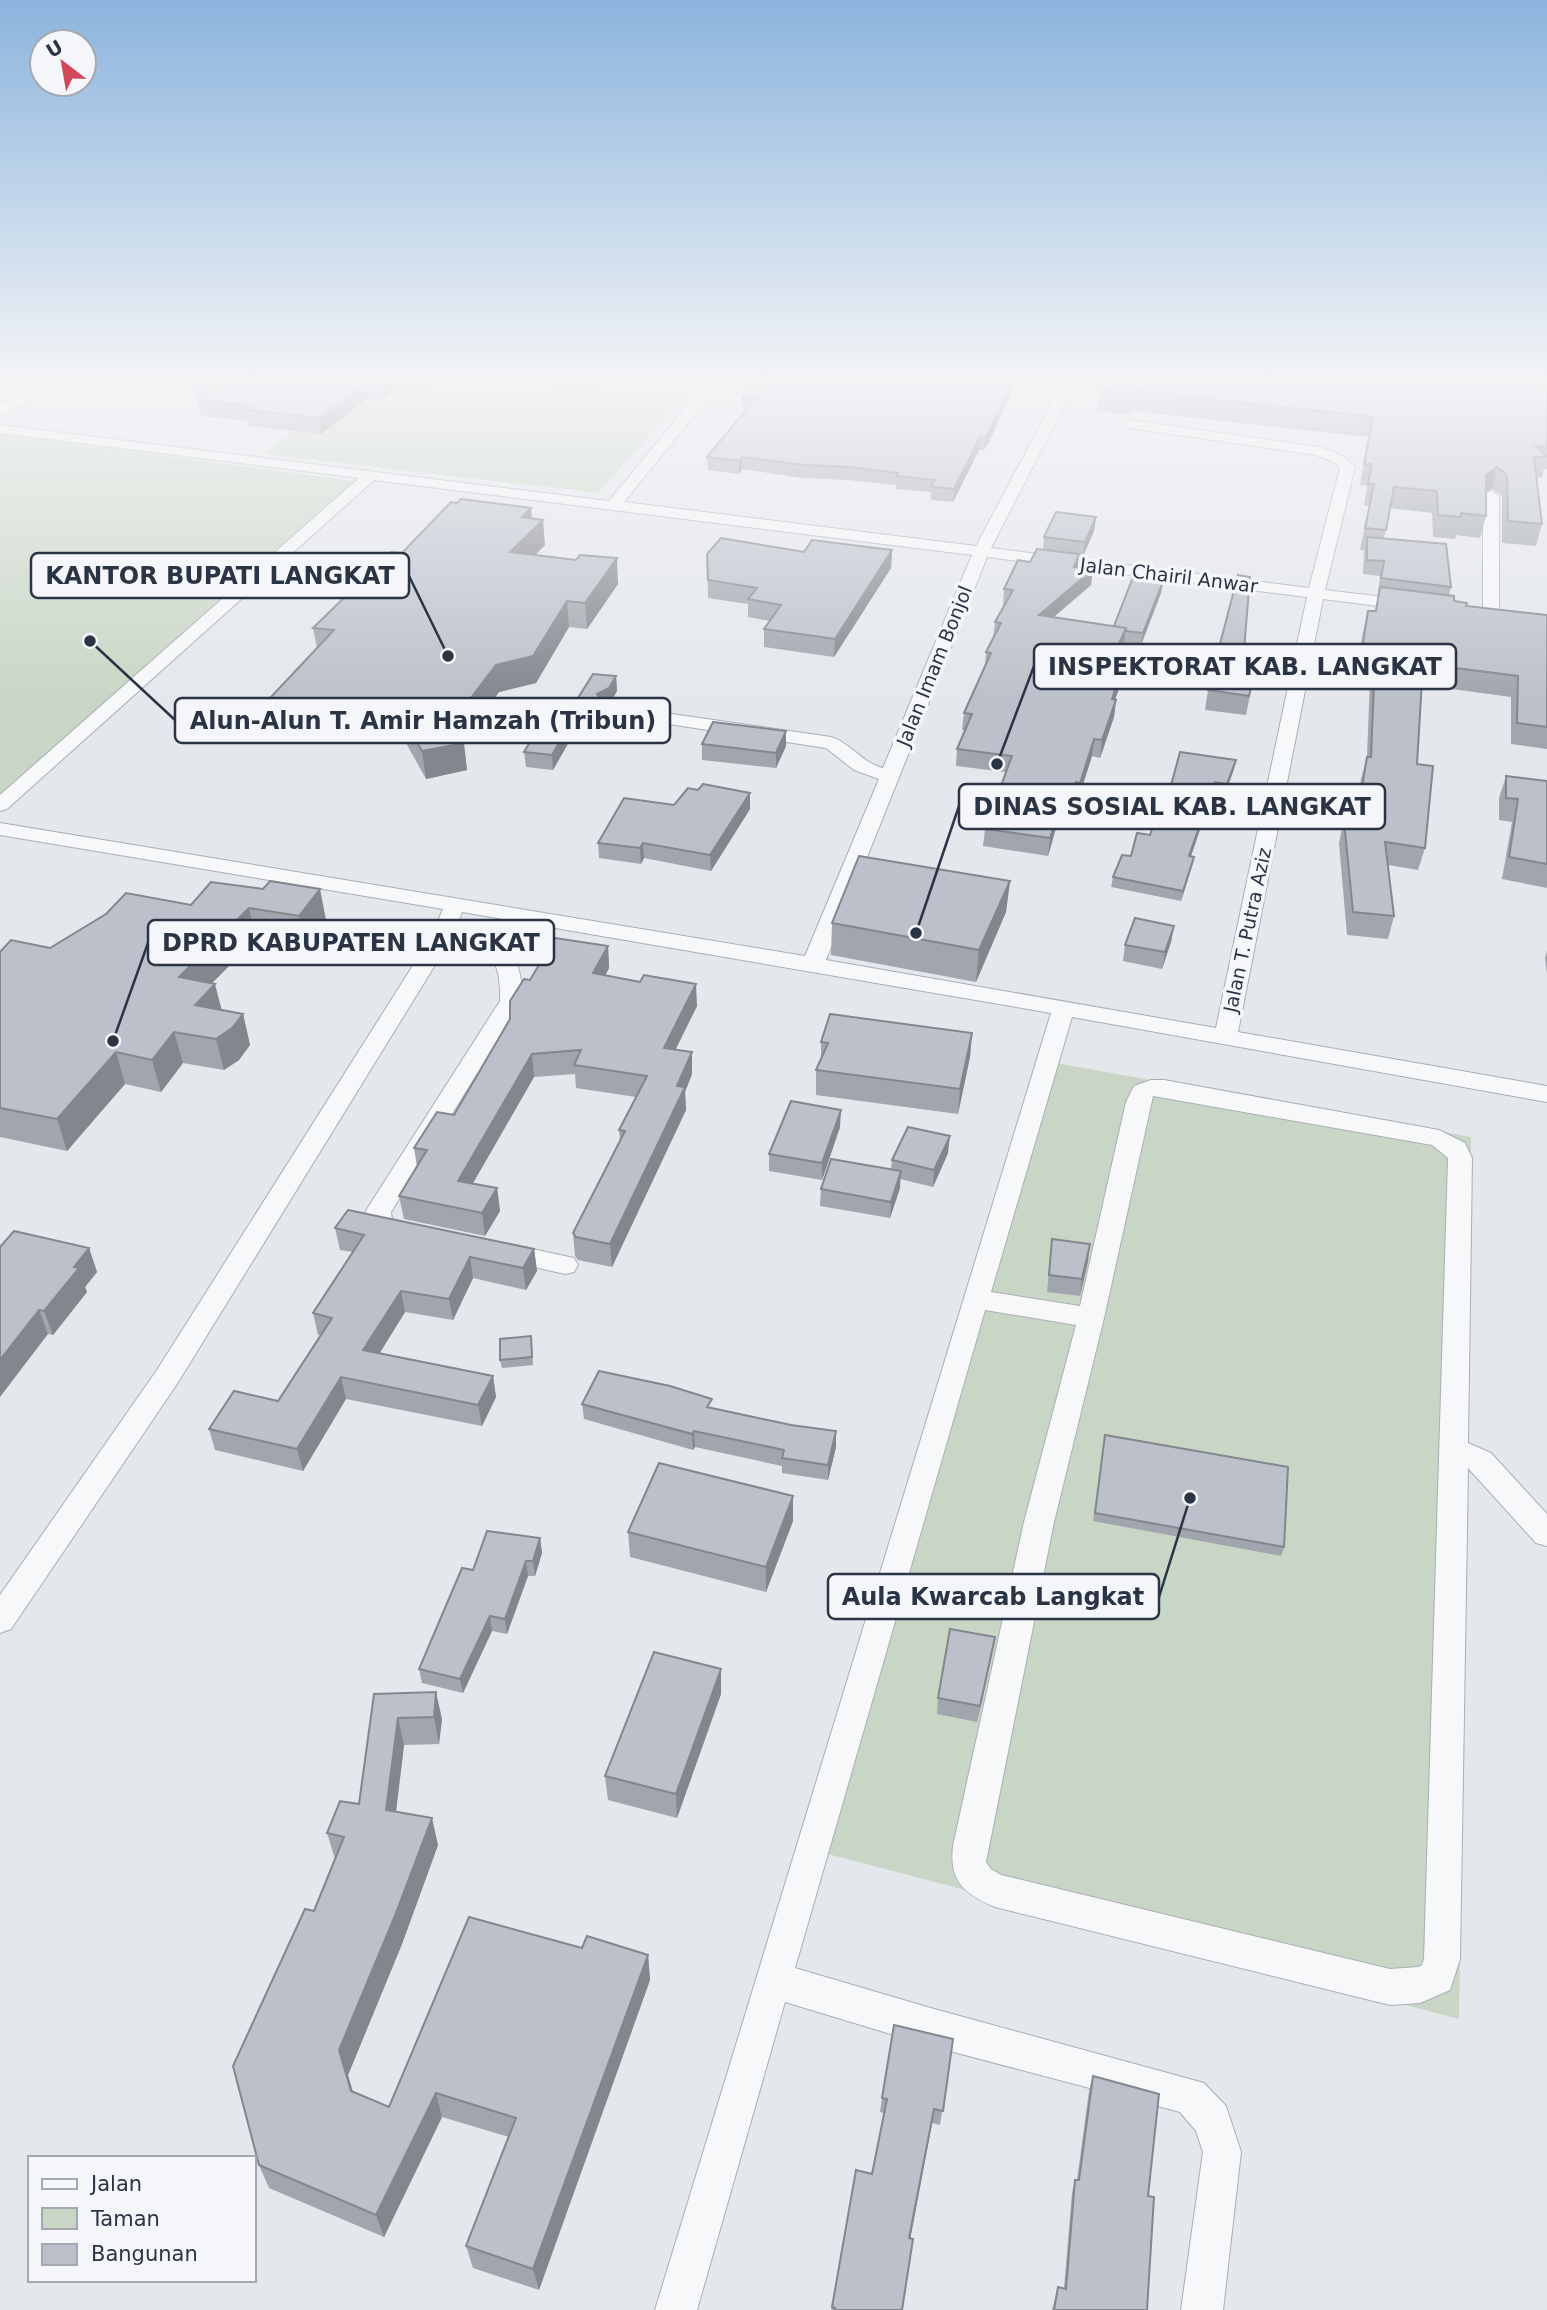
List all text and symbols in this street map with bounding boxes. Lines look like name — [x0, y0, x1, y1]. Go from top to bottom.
north arrow — [28, 28, 98, 98]
text: U — [42, 35, 67, 62]
callout: KANTOR BUPATI LANGKAT — [31, 553, 409, 598]
street label: Jalan Chairil Anwar — [1078, 553, 1259, 597]
text: KANTOR BUPATI LANGKAT — [45, 562, 395, 590]
street label: Jalan Imam Bonjol — [891, 582, 976, 751]
callout: INSPEKTORAT KAB. LANGKAT — [1034, 644, 1456, 689]
text: INSPEKTORAT KAB. LANGKAT — [1048, 653, 1443, 681]
callout: Alun-Alun T. Amir Hamzah (Tribun) — [175, 698, 670, 743]
text: Alun-Alun T. Amir Hamzah (Tribun) — [190, 707, 656, 735]
callout: DINAS SOSIAL KAB. LANGKAT — [959, 784, 1385, 829]
text: DINAS SOSIAL KAB. LANGKAT — [973, 793, 1371, 821]
street label: Jalan T. Putra Aziz — [1219, 846, 1275, 1015]
callout: DPRD KABUPATEN LANGKAT — [148, 920, 554, 965]
text: DPRD KABUPATEN LANGKAT — [162, 929, 541, 957]
callout: Aula Kwarcab Langkat — [828, 1574, 1159, 1619]
text: Aula Kwarcab Langkat — [842, 1583, 1144, 1611]
legend — [28, 2156, 256, 2282]
text: Jalan — [89, 2172, 142, 2196]
text: Taman — [90, 2207, 160, 2231]
text: Bangunan — [91, 2242, 198, 2266]

